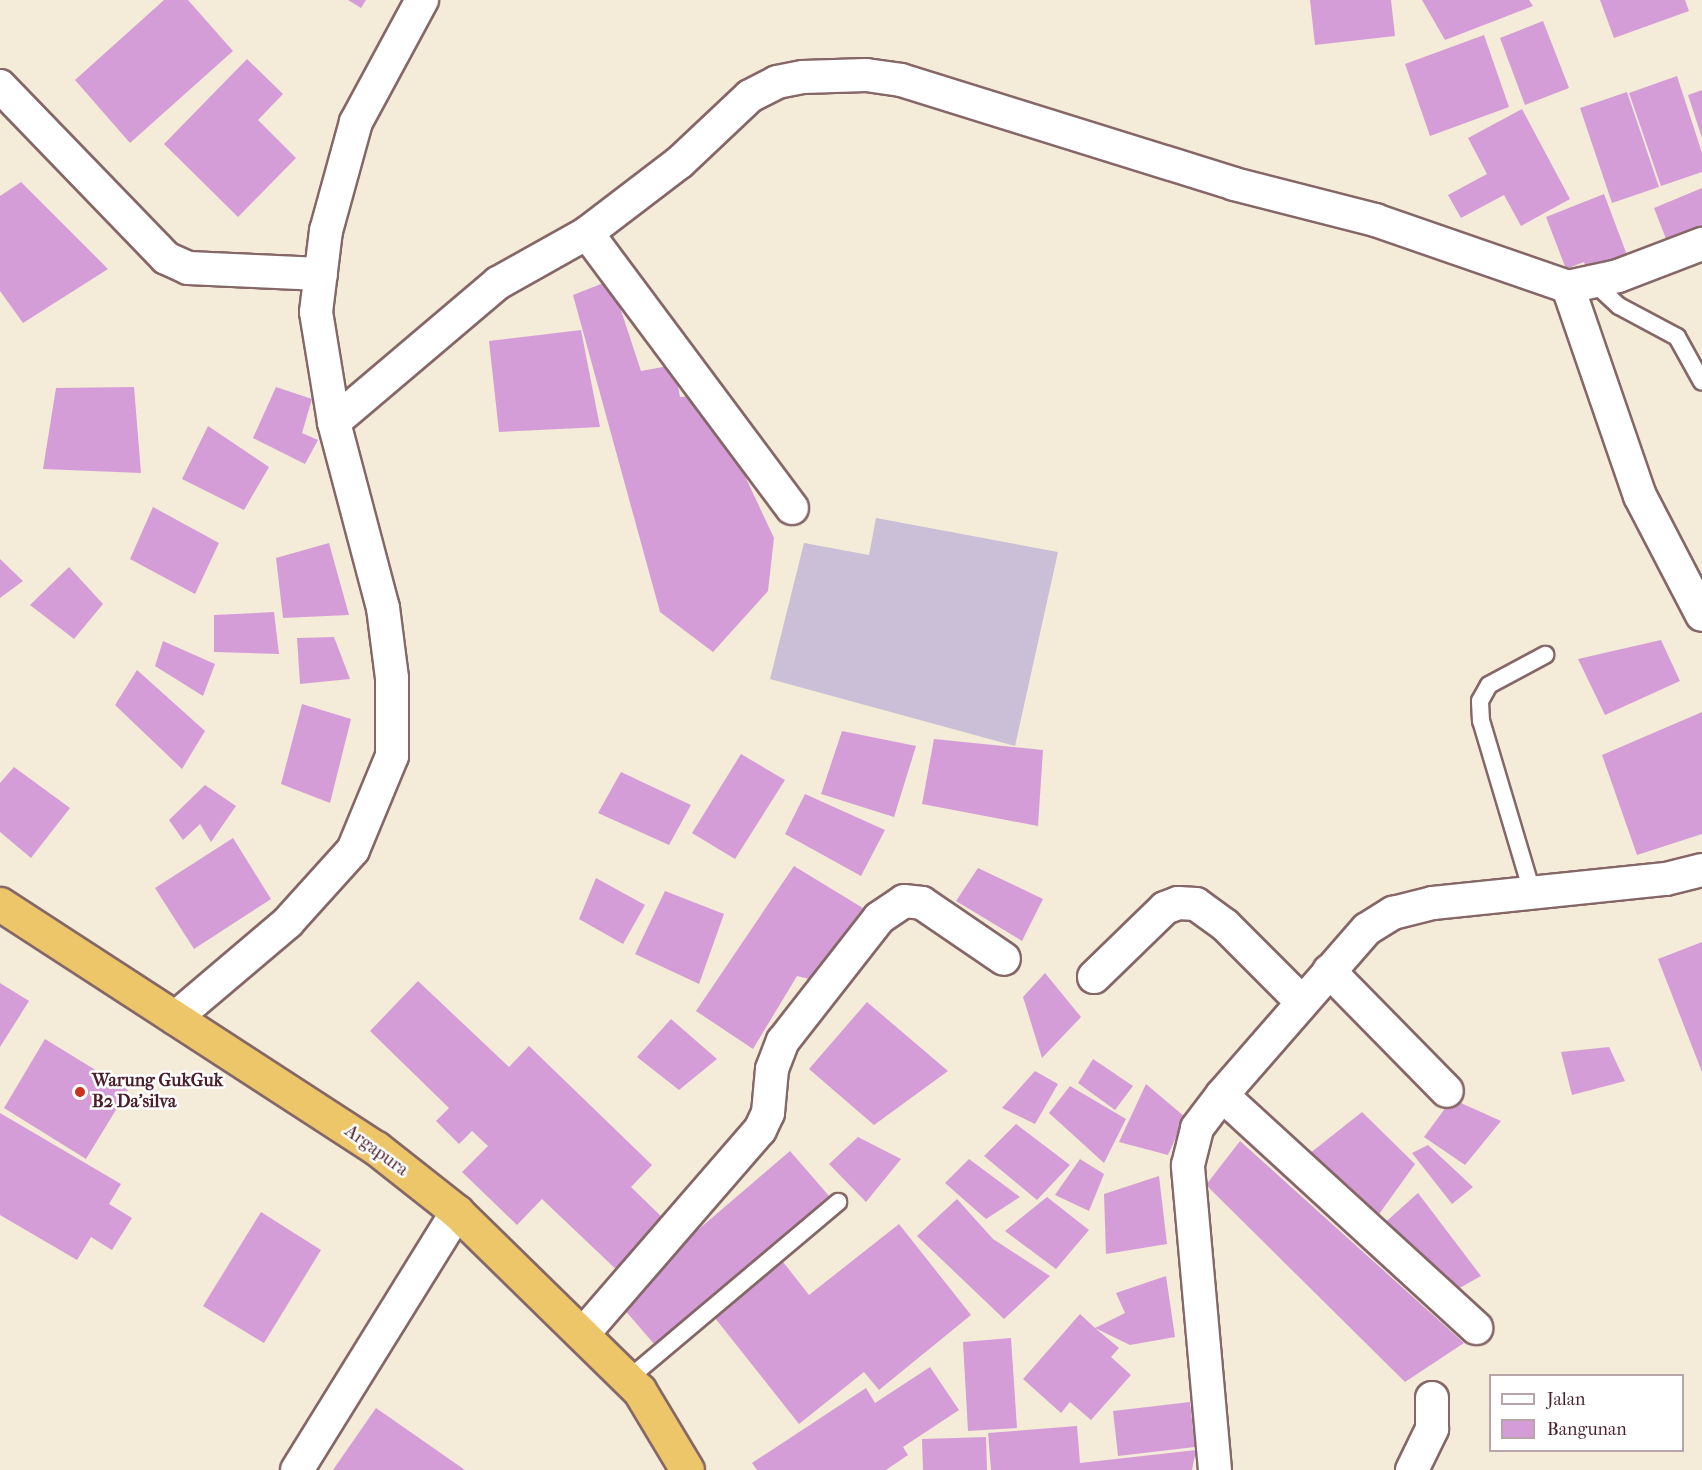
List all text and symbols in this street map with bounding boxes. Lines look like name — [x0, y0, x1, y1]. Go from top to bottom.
place label: Warung GukGuk B2 Da'silva — [92, 1071, 223, 1114]
marker: Warung GukGuk B2 Da'silva — [73, 1085, 87, 1099]
street label: Argapura — [340, 1121, 412, 1181]
legend — [1489, 1374, 1684, 1452]
text: Jalan — [1547, 1389, 1585, 1410]
text: Bangunan — [1547, 1419, 1627, 1440]

